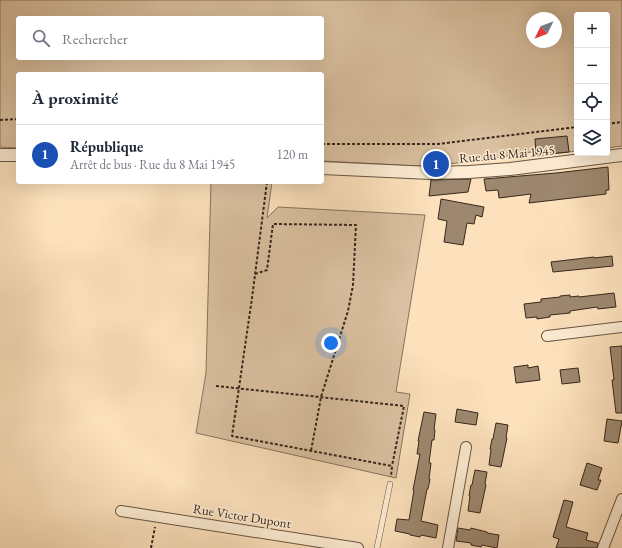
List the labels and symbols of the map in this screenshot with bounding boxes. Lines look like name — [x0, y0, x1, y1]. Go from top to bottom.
north arrow — [526, 12, 562, 48]
street label: Rue du 8 Mai 1945 — [458, 141, 556, 167]
pin: 1 — [423, 149, 449, 179]
your location — [321, 333, 341, 353]
street label: Rue Victor Dupont — [192, 500, 292, 532]

